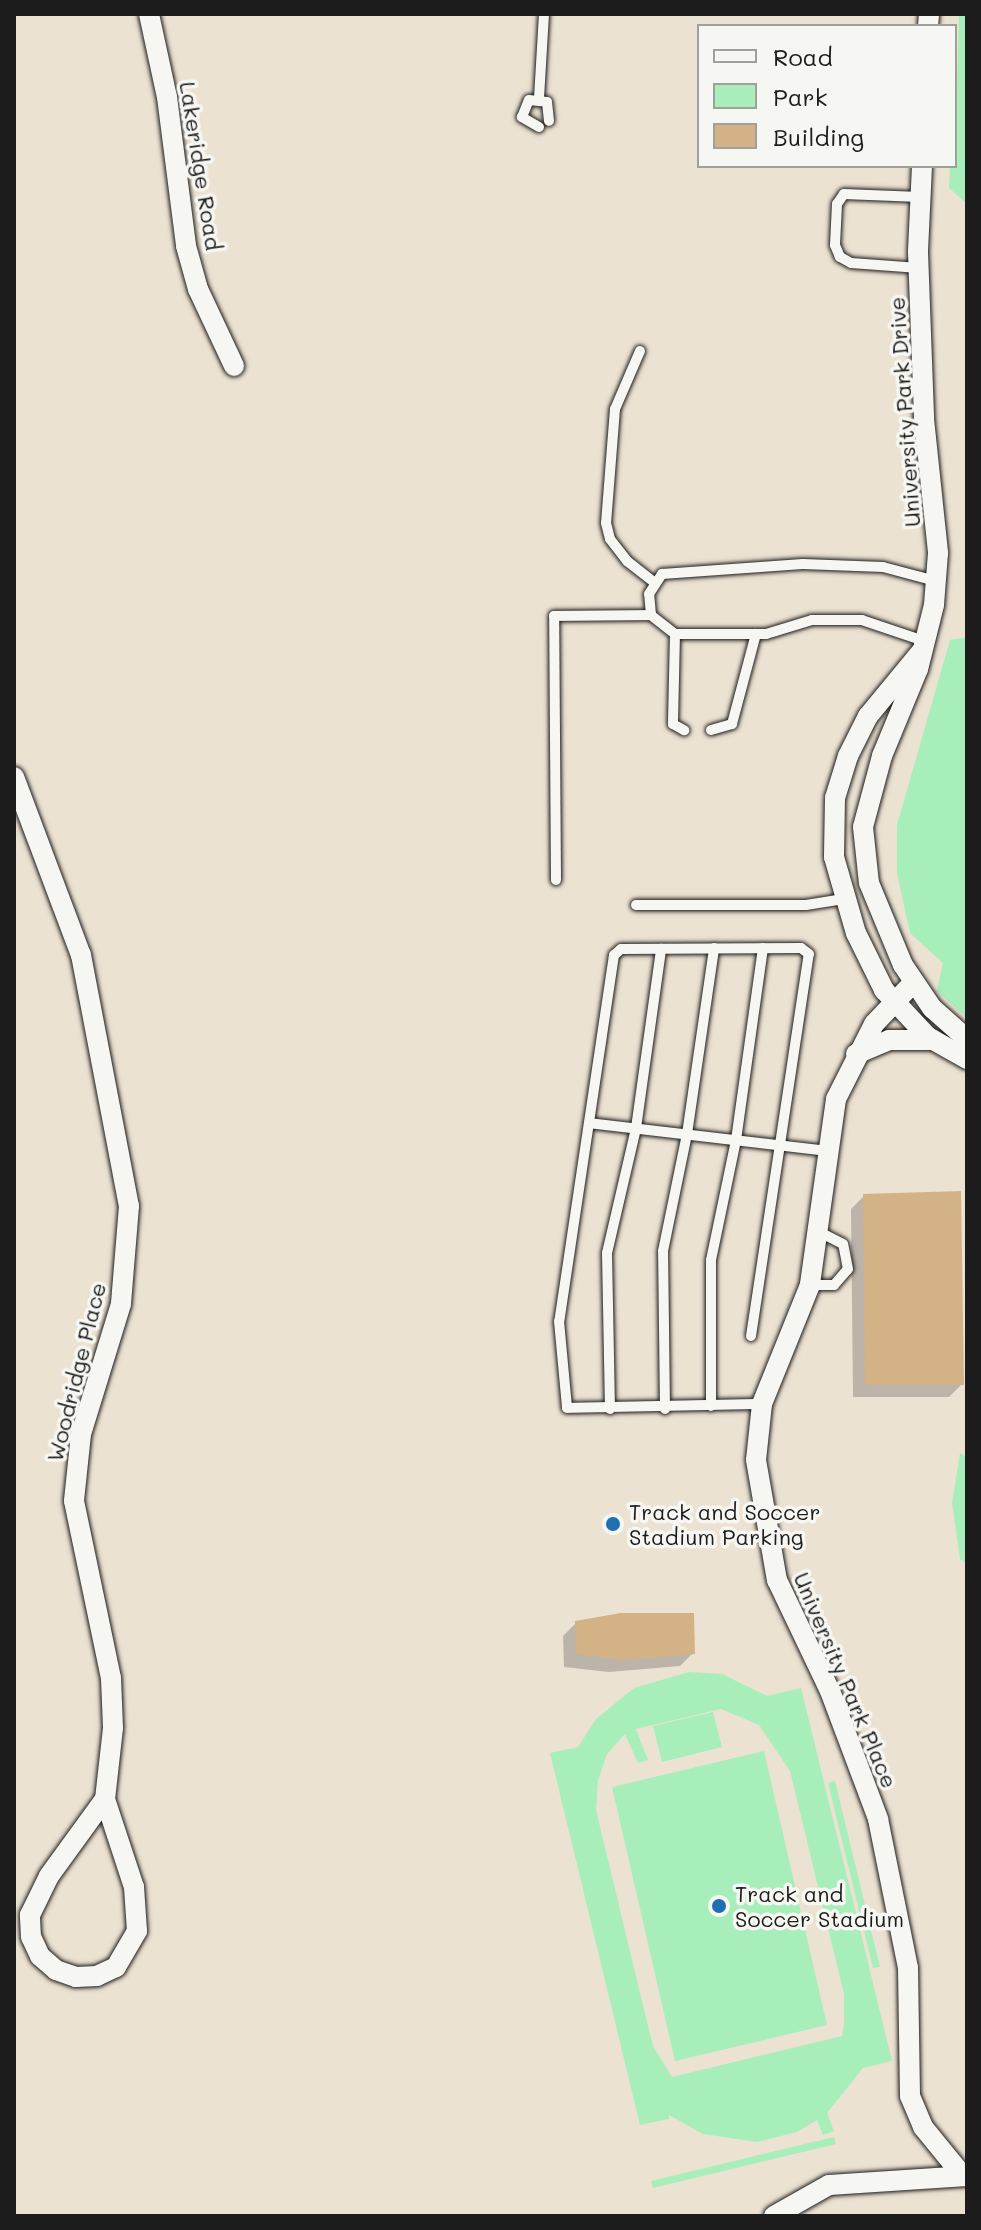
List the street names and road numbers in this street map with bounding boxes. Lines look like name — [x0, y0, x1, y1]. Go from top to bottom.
street label: Lakeridge Road — [175, 80, 227, 252]
street label: University Park Drive — [883, 296, 925, 528]
street label: Woodridge Place — [41, 1280, 111, 1464]
street label: University Park Place — [789, 1568, 903, 1792]

